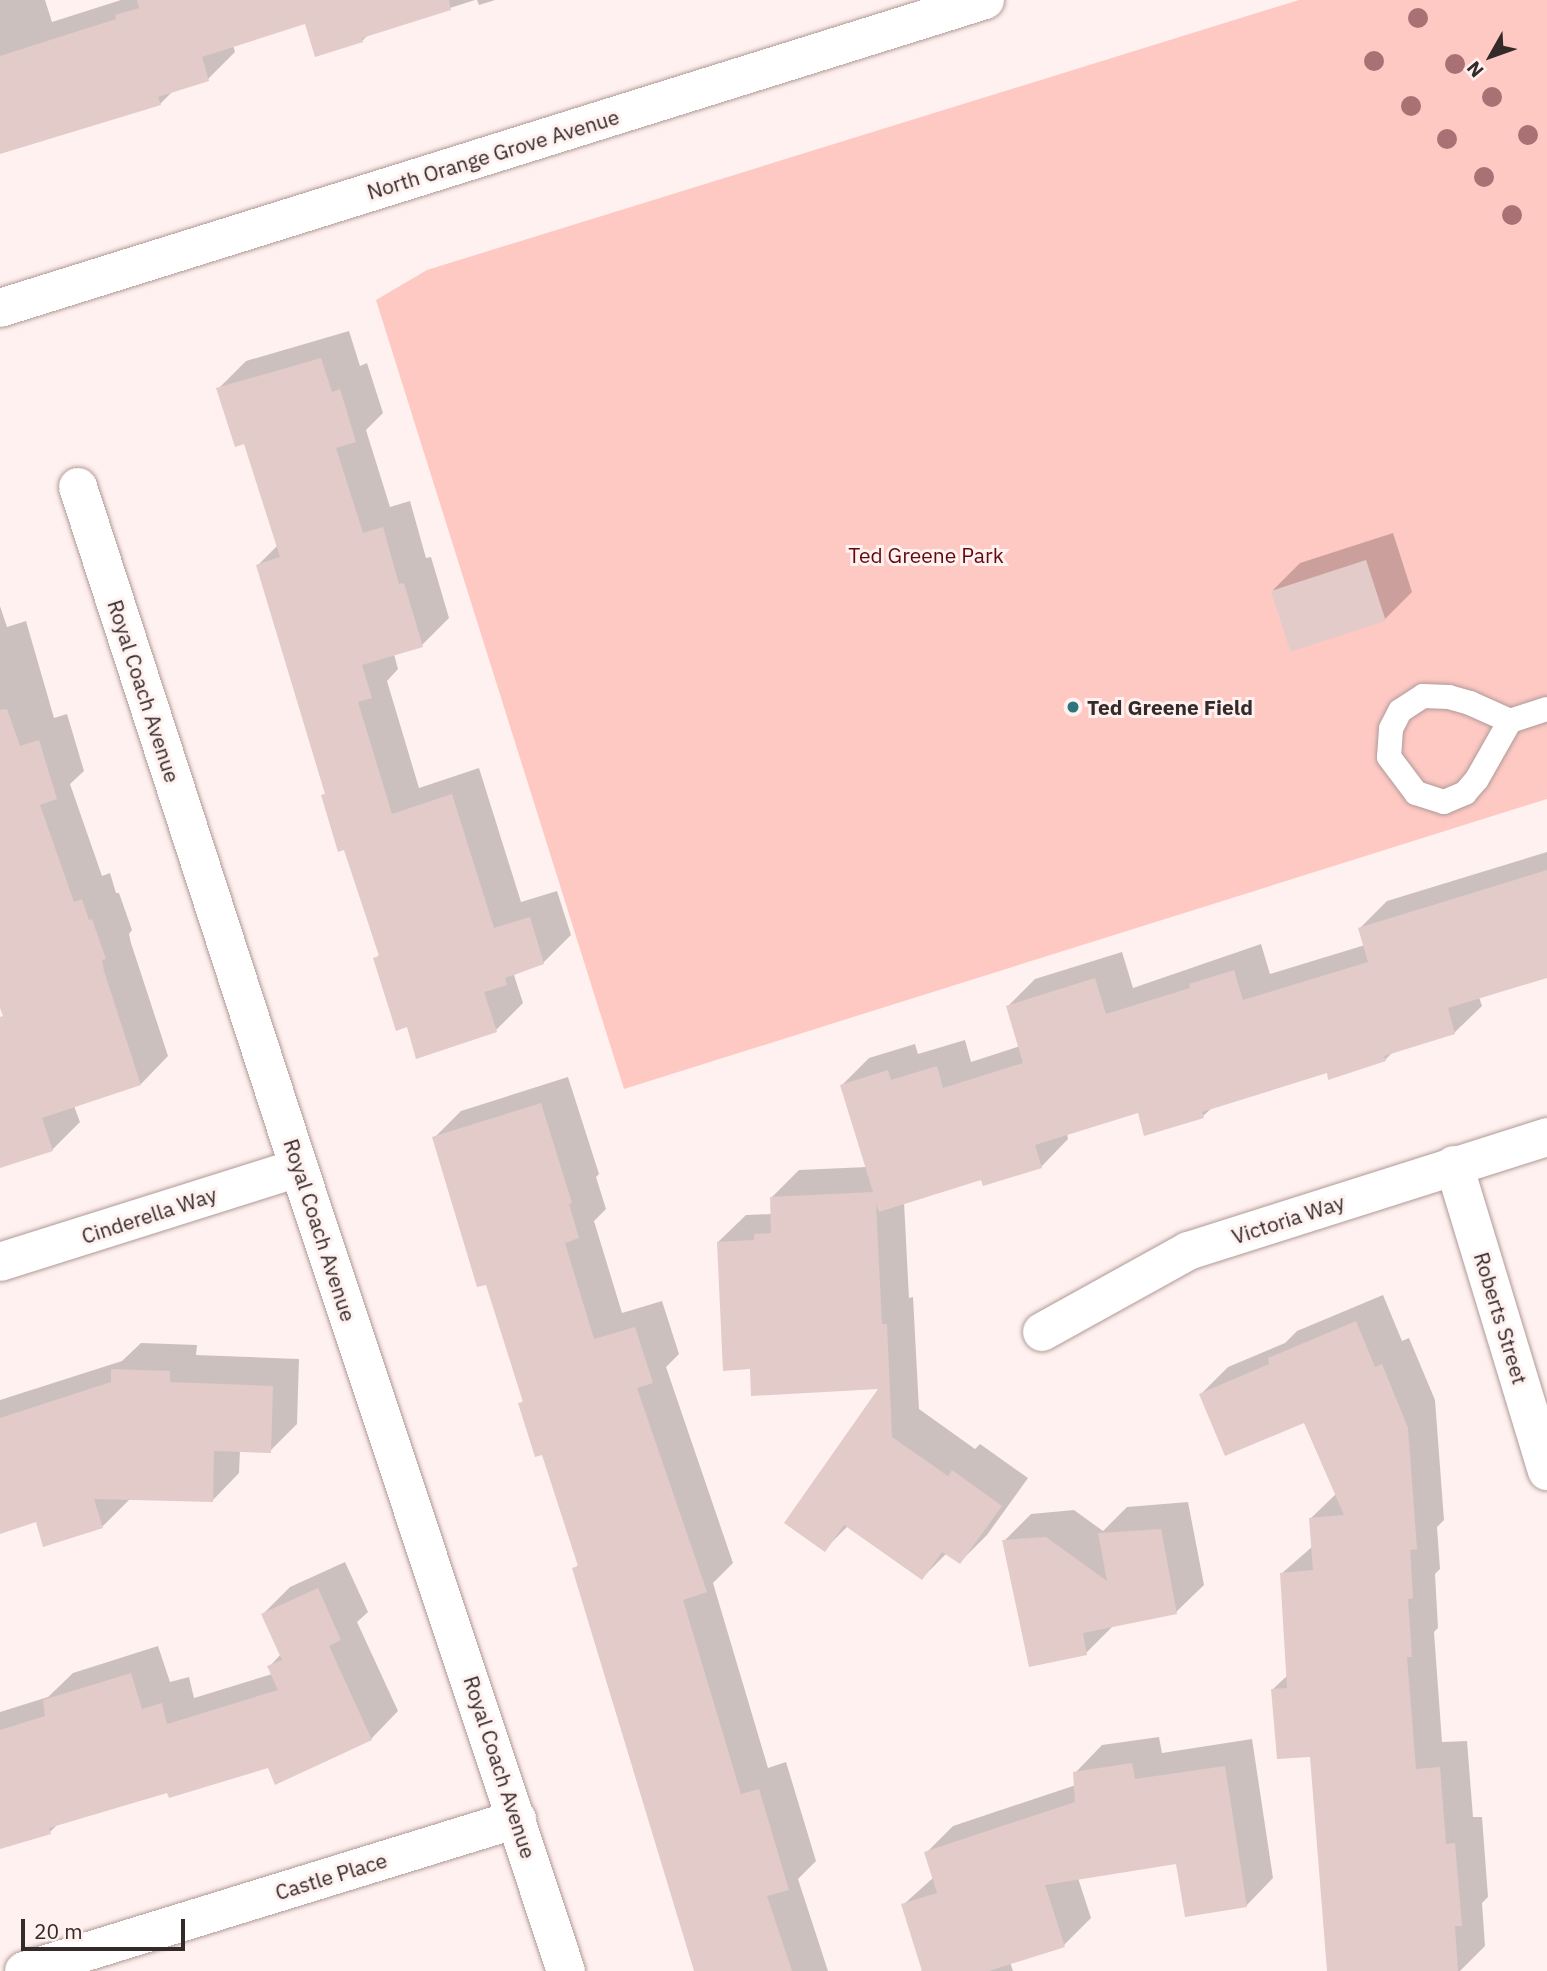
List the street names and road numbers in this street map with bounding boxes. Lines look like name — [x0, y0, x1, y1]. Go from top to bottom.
street label: North Orange Grove Avenue — [364, 104, 622, 204]
street label: Royal Coach Avenue — [103, 597, 185, 785]
street label: Royal Coach Avenue — [279, 1136, 361, 1324]
street label: Cinderella Way — [78, 1181, 220, 1249]
street label: Victoria Way — [1229, 1189, 1347, 1249]
street label: Roberts Street — [1469, 1249, 1533, 1387]
street label: Royal Coach Avenue — [459, 1673, 541, 1861]
street label: Castle Place — [272, 1847, 390, 1905]

